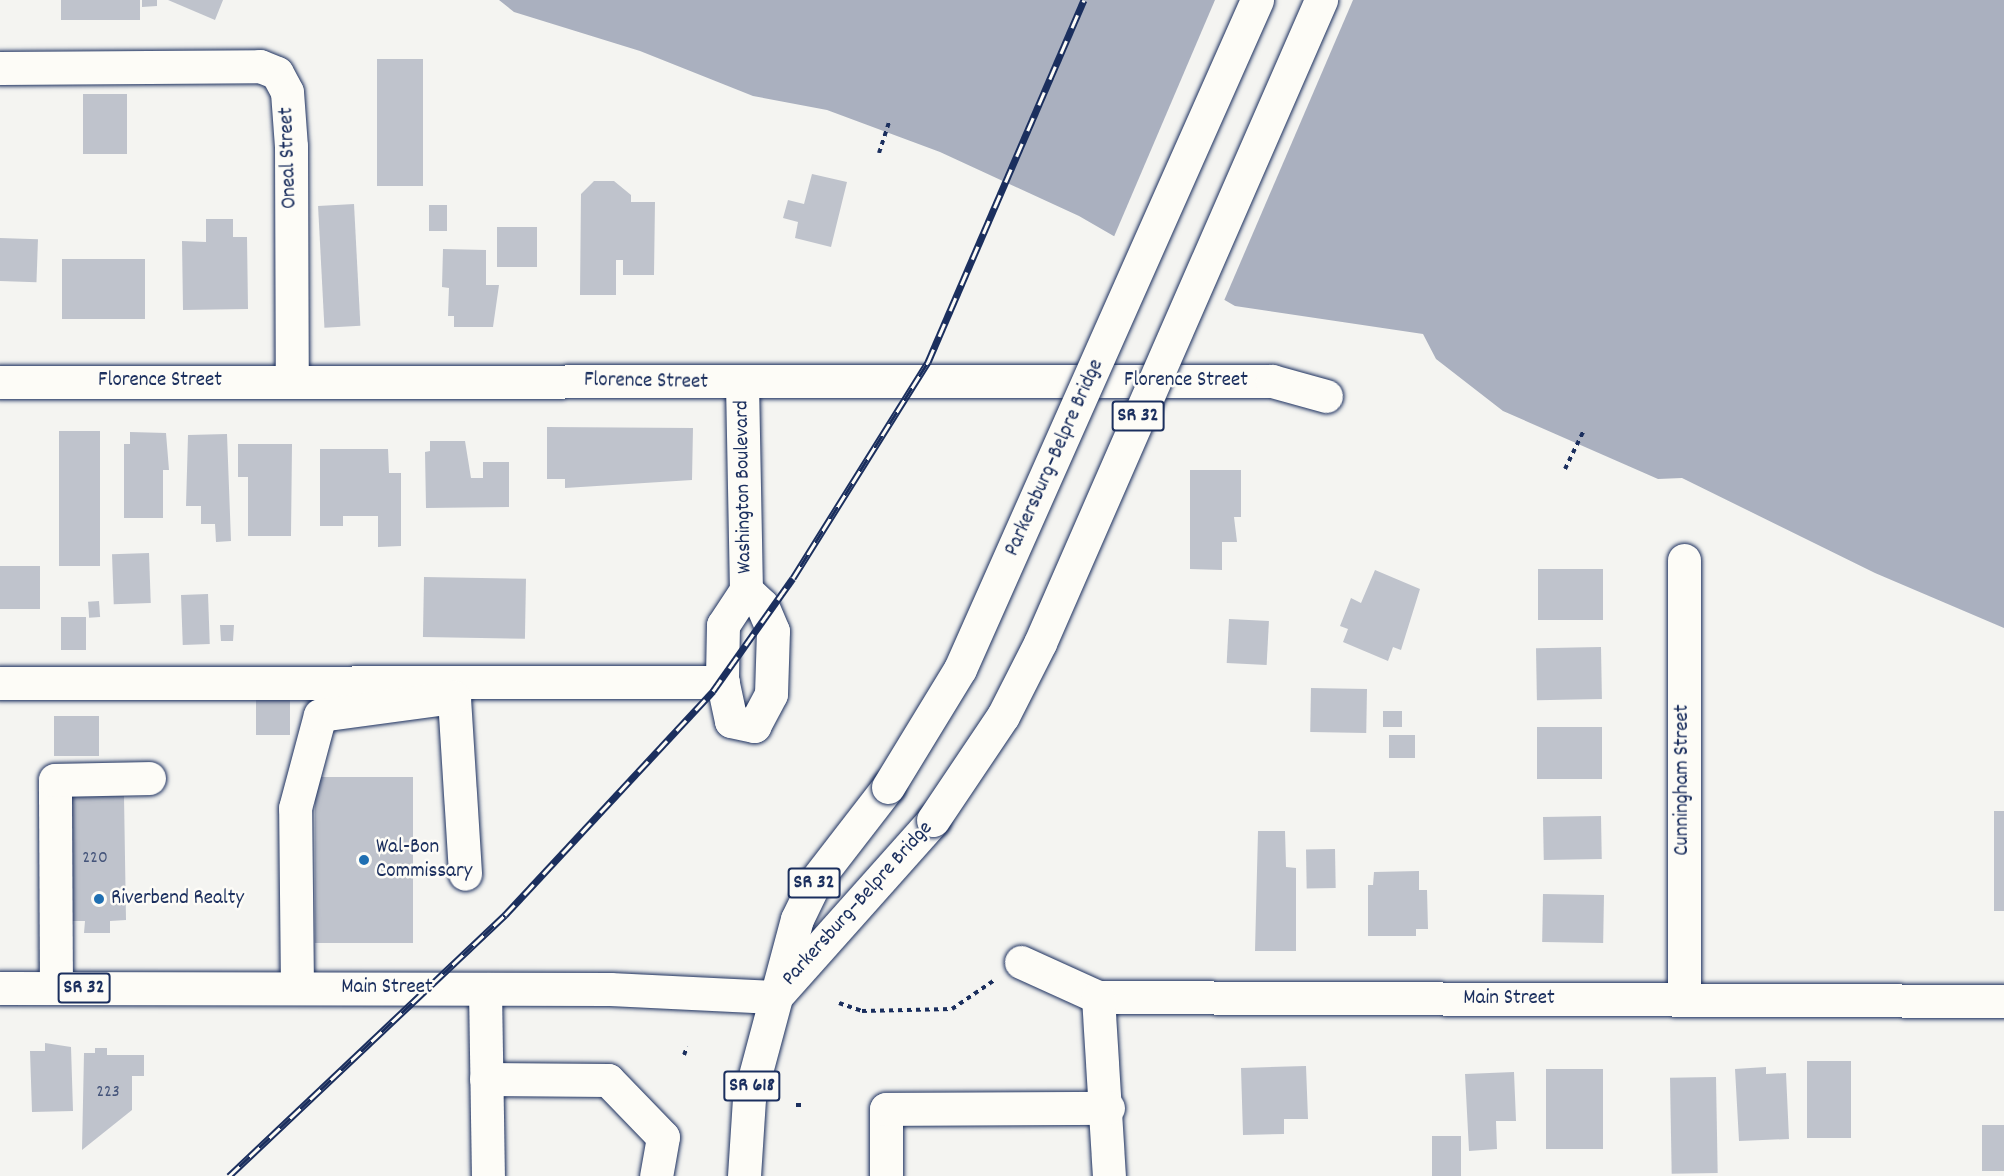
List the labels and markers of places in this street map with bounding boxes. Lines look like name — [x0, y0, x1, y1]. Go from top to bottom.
place label: Wal-Bon Commissary — [376, 835, 472, 885]
marker: Wal-Bon Commissary — [357, 853, 371, 867]
place label: Riverbend Realty — [111, 886, 244, 912]
marker: Riverbend Realty — [92, 892, 106, 906]

